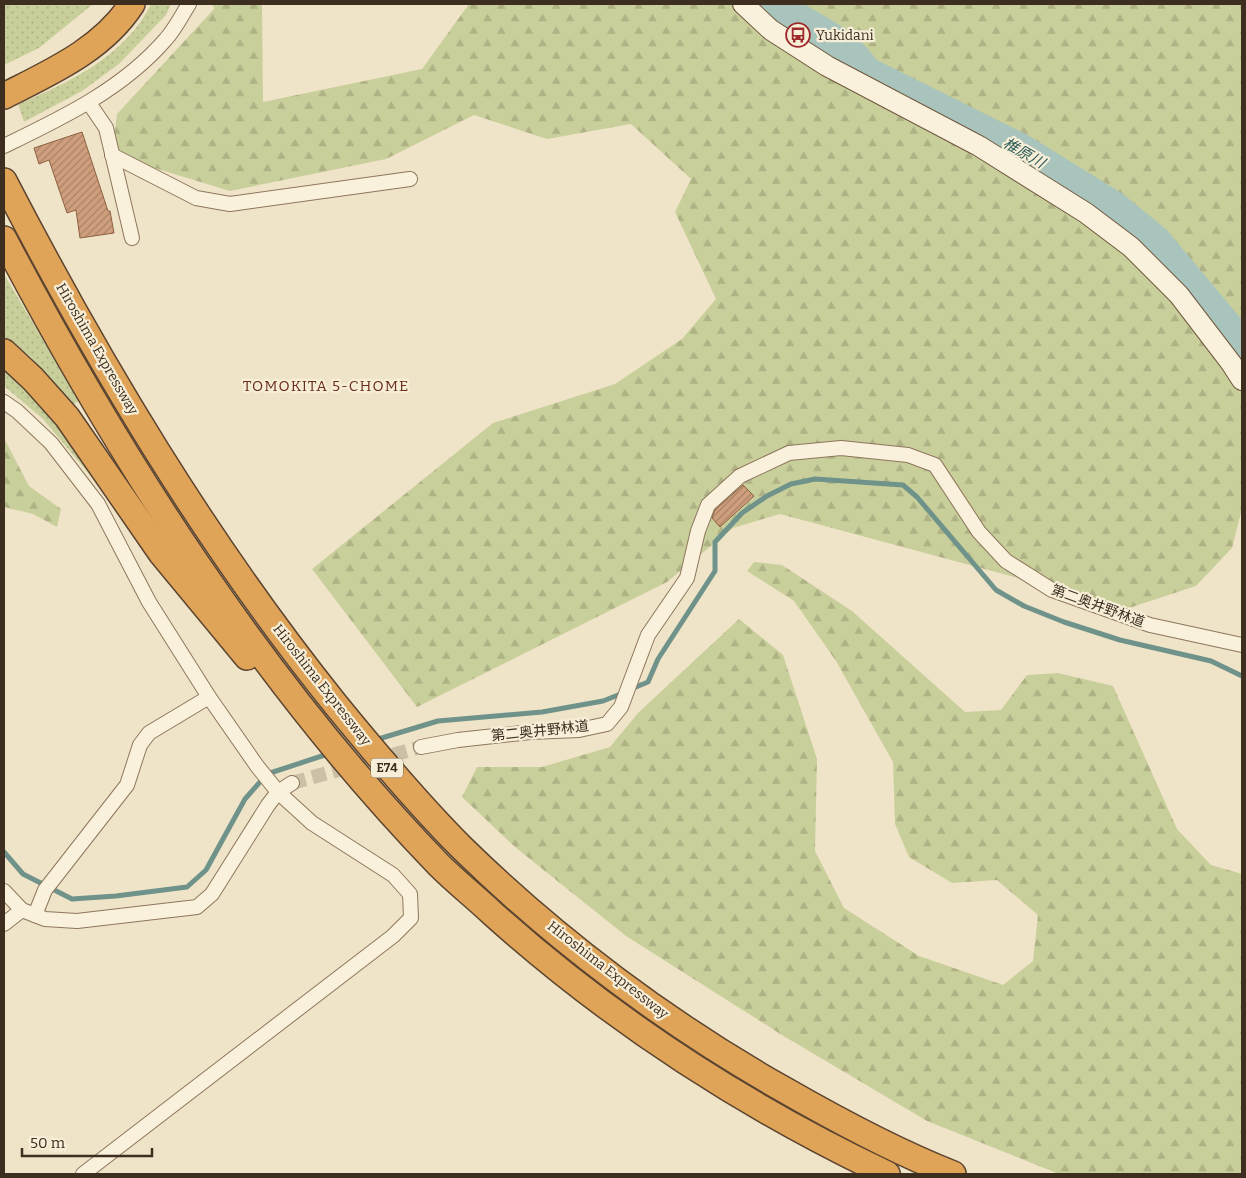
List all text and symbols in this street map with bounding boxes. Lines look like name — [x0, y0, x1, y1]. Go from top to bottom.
bus stop icon: Yukidani — [785, 22, 811, 48]
place label: Yukidani — [816, 27, 874, 44]
water label: 椎原川 — [1000, 134, 1050, 173]
street label: Hiroshima Expressway — [52, 280, 142, 418]
district label: TOMOKITA 5-CHOME — [243, 377, 409, 395]
street label: 第二奥井野林道 — [1049, 581, 1147, 631]
street label: Hiroshima Expressway — [269, 621, 375, 749]
street label: 第二奥井野林道 — [490, 717, 590, 745]
road number: E74 — [371, 758, 403, 778]
street label: Hiroshima Expressway — [544, 917, 672, 1023]
scale bar — [22, 1126, 152, 1158]
text: 50 m — [30, 1134, 66, 1152]

